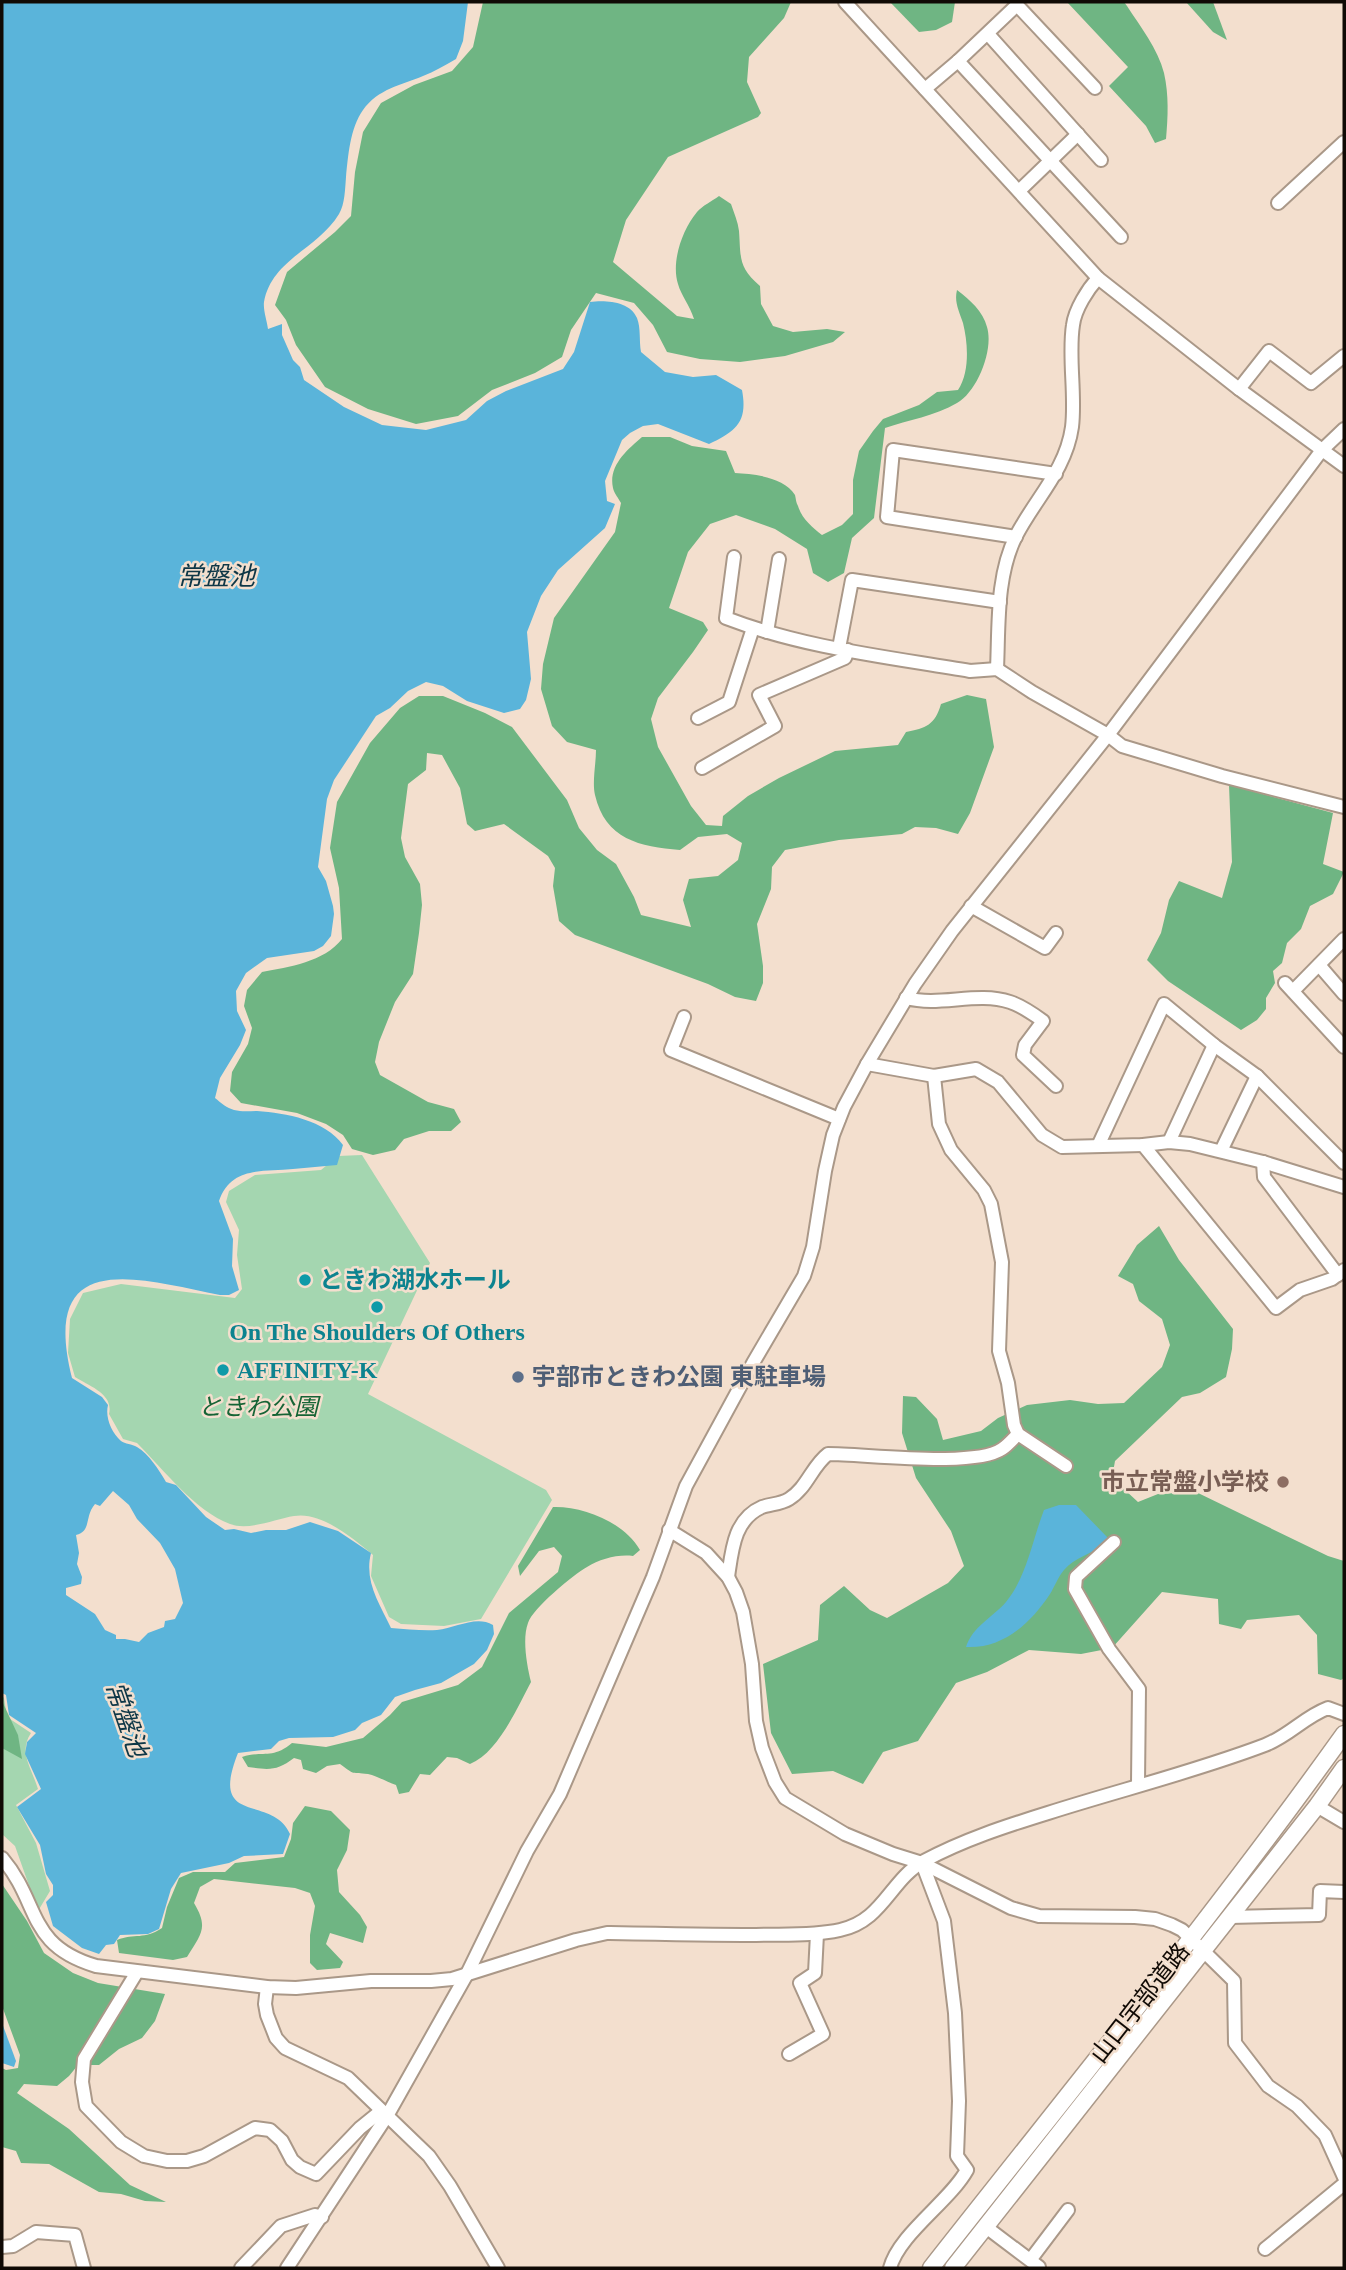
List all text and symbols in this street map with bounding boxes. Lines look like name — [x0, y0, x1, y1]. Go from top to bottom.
water label: 常盤池 — [177, 562, 258, 591]
place label: ときわ湖水ホール — [319, 1267, 511, 1293]
marker: ときわ湖水ホール — [297, 1272, 313, 1288]
marker: On The Shoulders Of Others — [369, 1299, 385, 1315]
place label: On The Shoulders Of Others — [229, 1319, 525, 1345]
place label: AFFINITY-K — [237, 1357, 378, 1383]
marker: AFFINITY-K — [215, 1362, 231, 1378]
place label: 宇部市ときわ公園 東駐車場 — [532, 1364, 826, 1390]
marker: 宇部市ときわ公園 東駐車場 — [510, 1369, 526, 1385]
park label: ときわ公園 — [198, 1394, 321, 1420]
place label: 市立常盤小学校 — [1101, 1469, 1269, 1495]
marker: 市立常盤小学校 — [1275, 1474, 1291, 1490]
water label: 常盤池 — [100, 1677, 153, 1763]
street label: 山口宇部道路 — [1085, 1938, 1195, 2068]

